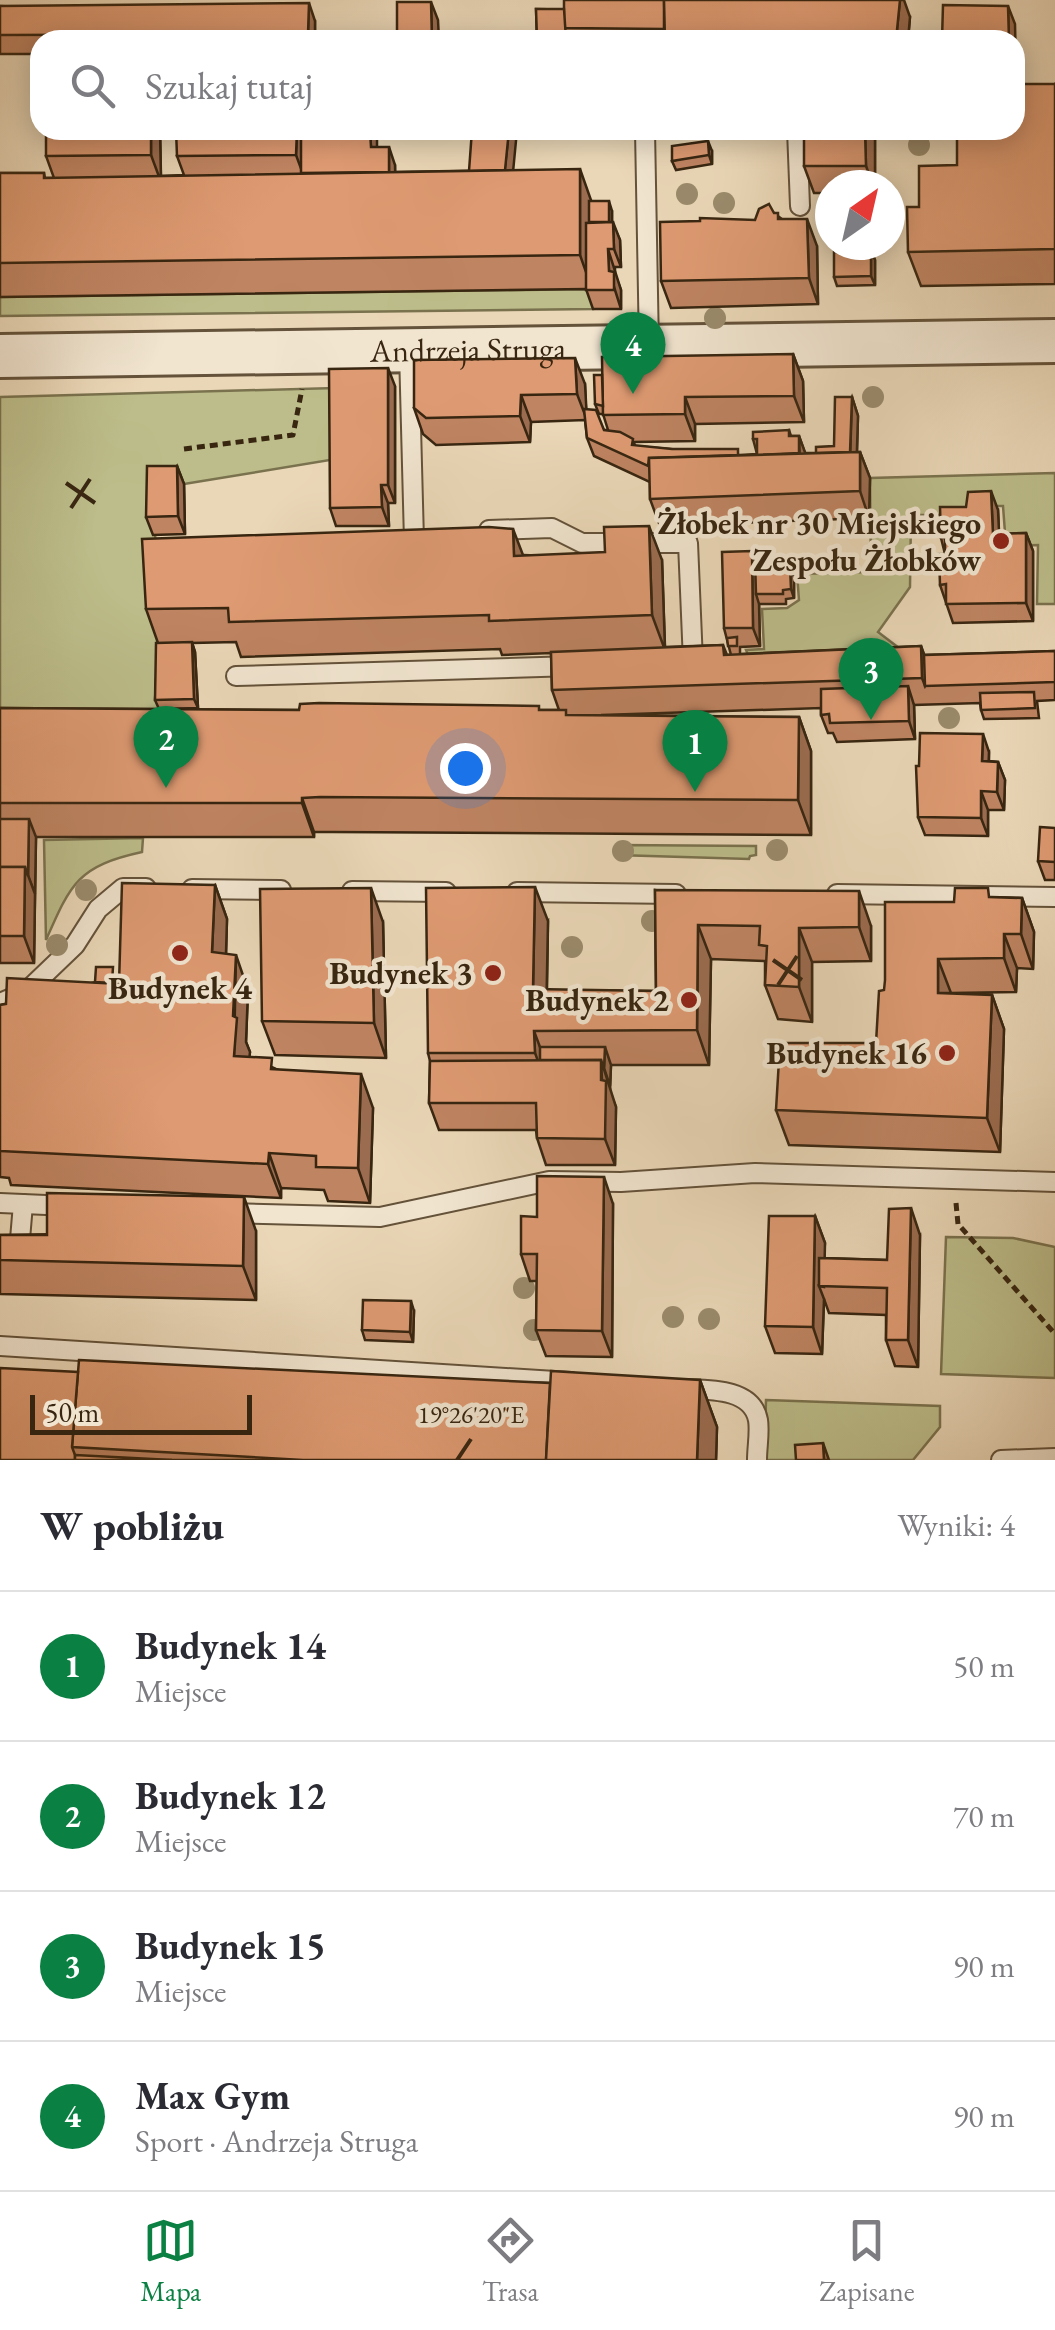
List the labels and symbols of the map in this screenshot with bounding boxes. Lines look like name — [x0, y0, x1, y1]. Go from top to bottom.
north arrow — [815, 170, 905, 260]
pin: 4 — [600, 312, 666, 394]
street label: Andrzeja Struga — [369, 327, 567, 372]
place label: Żłobek nr 30 Miejskiego Zespołu Żłobków — [657, 502, 981, 581]
marker: Żłobek nr 30 Miejskiego Zespołu Żłobków — [990, 530, 1012, 552]
pin: 3 — [838, 638, 904, 720]
pin: 2 — [134, 706, 198, 788]
pin: 1 — [662, 710, 728, 792]
your location — [440, 743, 491, 794]
marker: Budynek 4 — [169, 942, 191, 964]
place label: Budynek 3 — [329, 952, 473, 994]
marker: Budynek 3 — [482, 962, 504, 984]
place label: Budynek 4 — [108, 967, 253, 1009]
place label: Budynek 2 — [525, 979, 669, 1021]
marker: Budynek 2 — [678, 989, 700, 1011]
place label: Budynek 16 — [766, 1032, 927, 1074]
marker: Budynek 16 — [936, 1042, 958, 1064]
scale bar — [30, 1390, 252, 1434]
text: 19°26'20"E — [418, 1398, 524, 1430]

